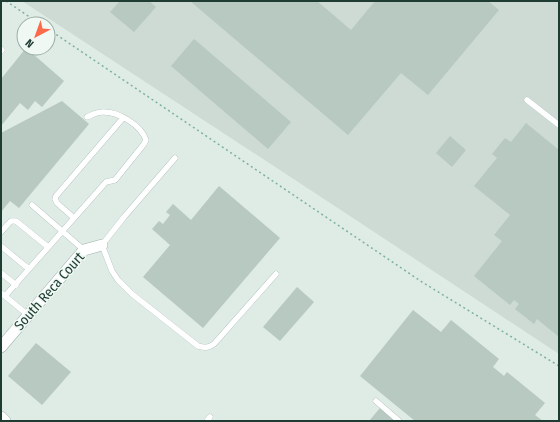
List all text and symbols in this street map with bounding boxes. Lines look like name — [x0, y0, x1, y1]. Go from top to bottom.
north arrow — [16, 16, 56, 56]
text: N — [23, 36, 37, 50]
street label: South Reca Court — [11, 248, 88, 334]

